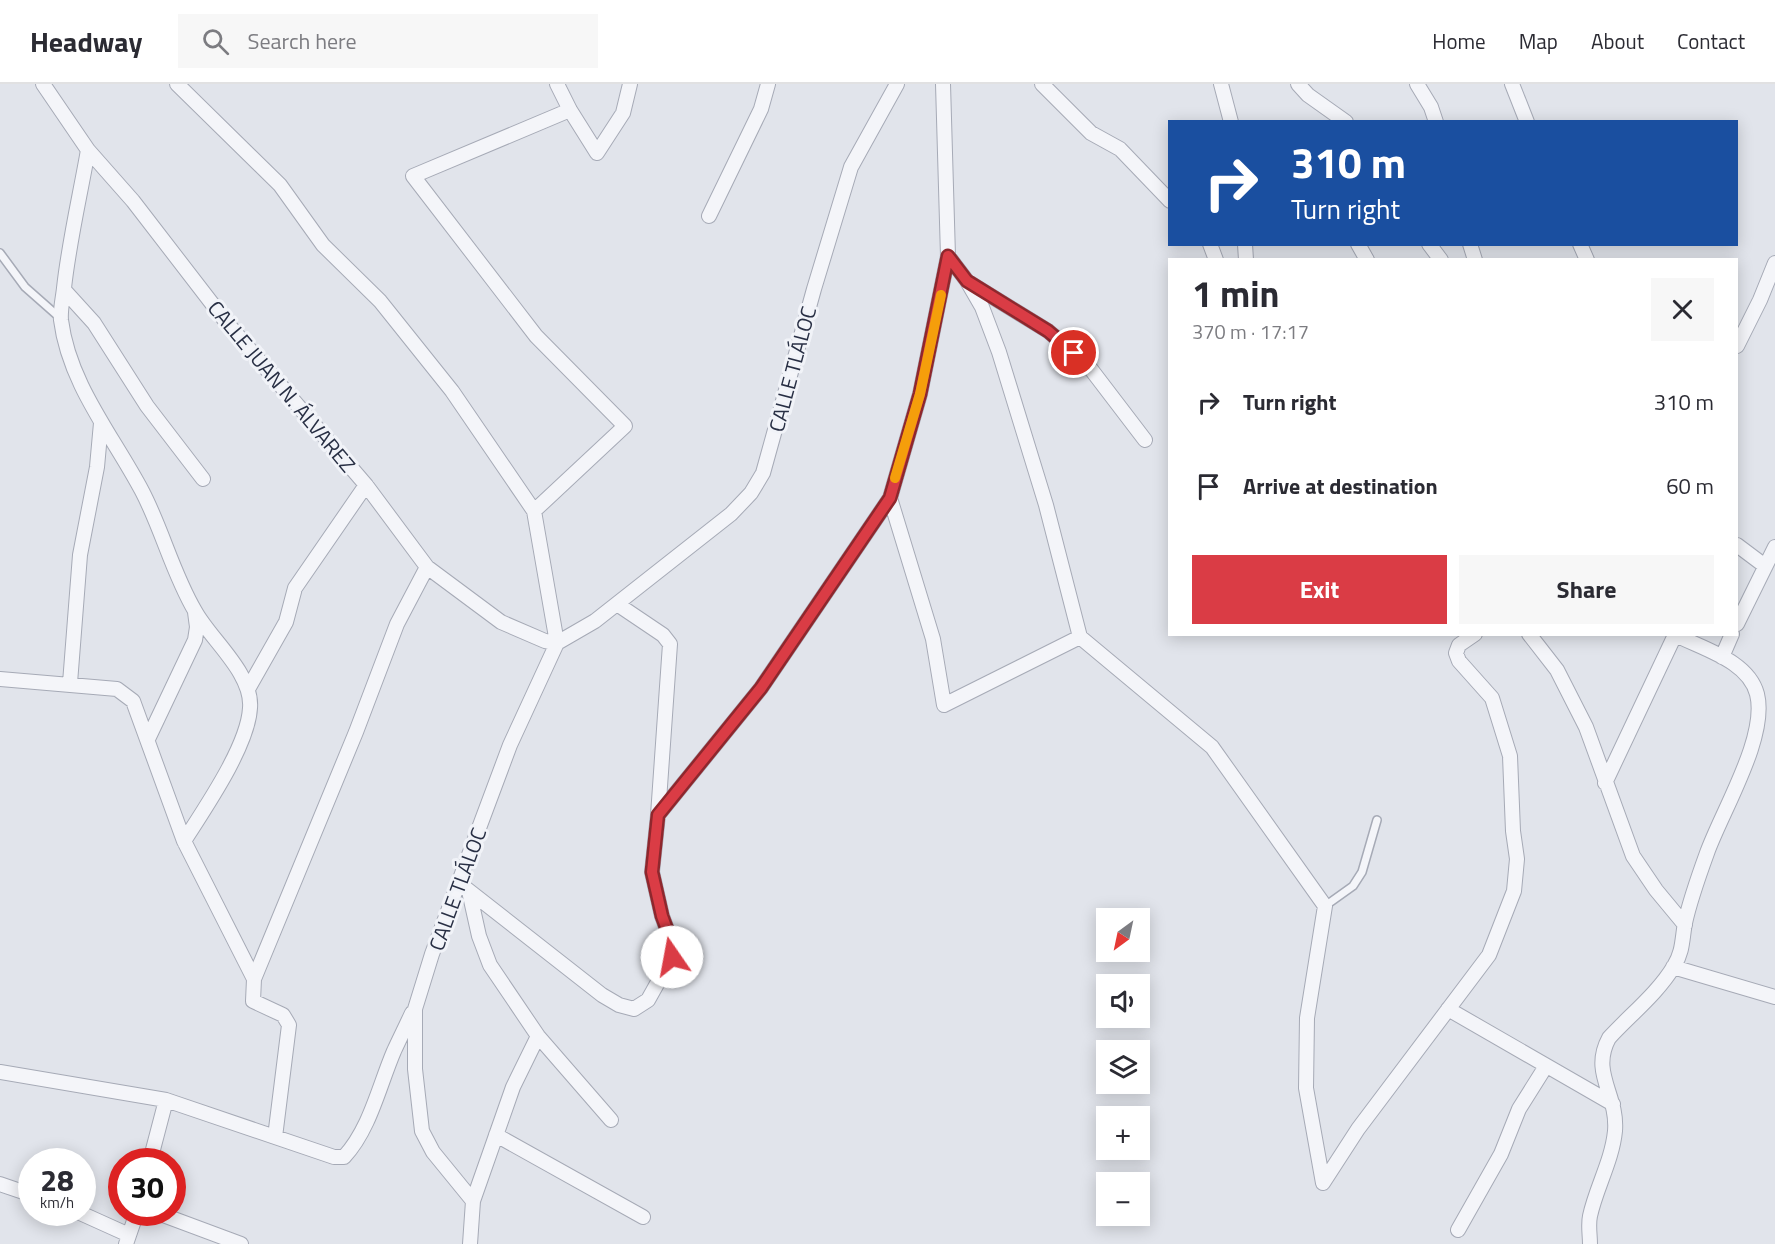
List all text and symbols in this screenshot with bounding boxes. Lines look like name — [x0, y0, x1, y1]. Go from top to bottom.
search box — [178, 14, 598, 68]
text: Headway — [30, 20, 142, 63]
text: Search here — [247, 24, 357, 58]
icon: search — [199, 25, 232, 58]
text: Home — [1432, 25, 1486, 57]
text: Map — [1519, 25, 1558, 57]
text: About — [1591, 25, 1644, 57]
text: Contact — [1677, 25, 1745, 57]
text: 310 m — [1291, 130, 1406, 194]
icon: right — [1192, 144, 1270, 222]
text: Turn right — [1291, 188, 1400, 229]
text: 1 min — [1192, 266, 1279, 321]
button: close — [1651, 278, 1714, 341]
street label: CALLE JUAN N. ÁLVAREZ — [200, 293, 364, 479]
street label: CALLE TLÁLOC — [760, 303, 824, 435]
text: 370 m · 17:17 — [1192, 316, 1309, 347]
pin — [1048, 327, 1099, 378]
icon: arrive — [1057, 336, 1090, 369]
text: Turn right — [1243, 385, 1337, 419]
text: 310 m — [1654, 385, 1714, 419]
icon: right — [1192, 386, 1225, 419]
text: Arrive at destination — [1243, 469, 1438, 503]
text: 60 m — [1666, 469, 1714, 503]
icon: arrive — [1192, 470, 1225, 503]
button: Exit — [1192, 555, 1447, 624]
button: Share — [1459, 555, 1714, 624]
street label: CALLE TLÁLOC — [420, 823, 494, 955]
north arrow — [1096, 908, 1150, 962]
map controls — [1096, 908, 1150, 1226]
position arrow — [640, 925, 704, 989]
button: sound — [1096, 974, 1150, 1028]
button: layers — [1096, 1040, 1150, 1094]
button: + — [1096, 1106, 1150, 1160]
speed limit sign: 30 — [108, 1148, 186, 1226]
text: 28 — [40, 1157, 74, 1203]
button: − — [1096, 1172, 1150, 1226]
text: km/h — [40, 1191, 74, 1214]

